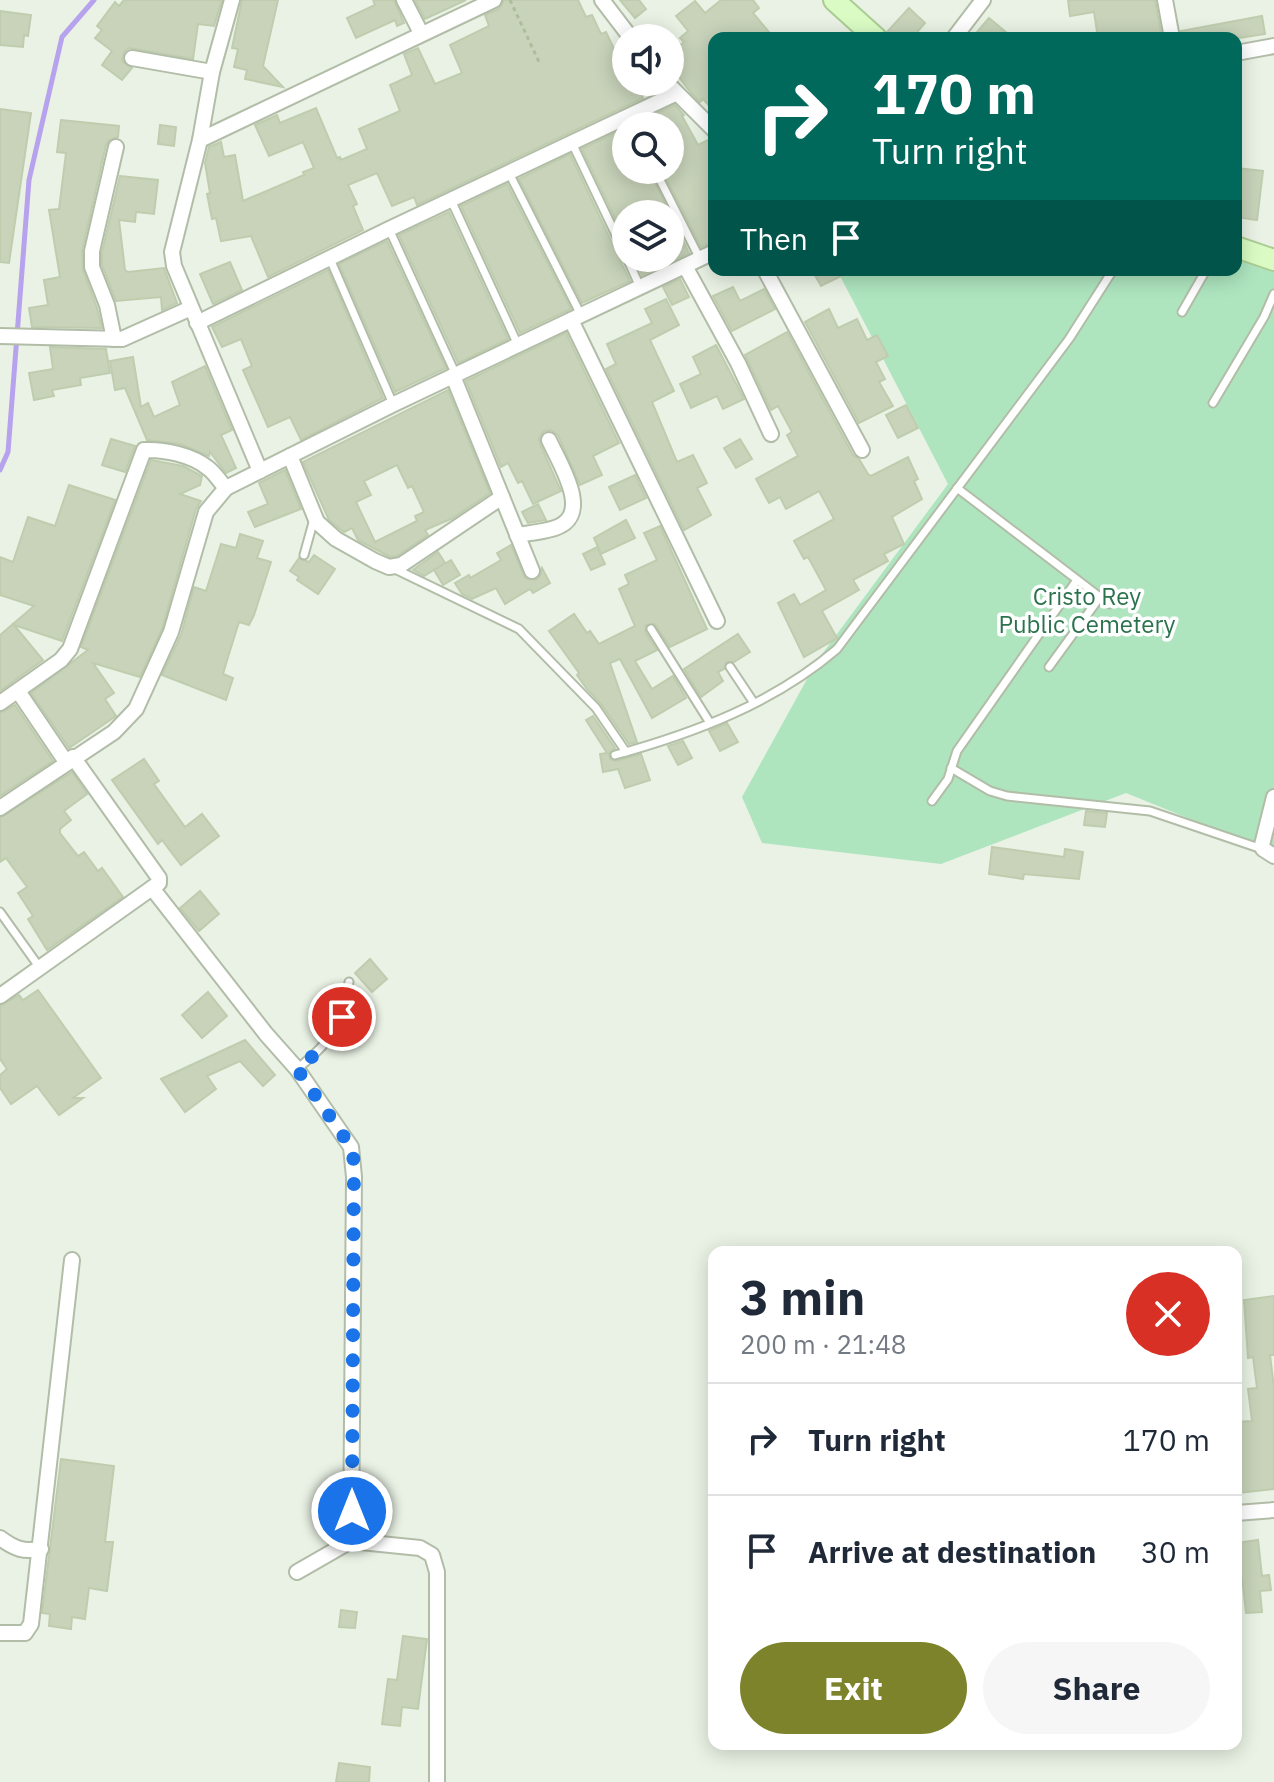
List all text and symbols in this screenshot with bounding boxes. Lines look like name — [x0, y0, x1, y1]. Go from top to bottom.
map controls — [612, 24, 684, 272]
button: sound — [612, 24, 684, 96]
text: 170 m — [872, 57, 1036, 129]
icon: right — [740, 64, 844, 168]
button: search — [612, 112, 684, 184]
text: Turn right — [872, 127, 1028, 174]
button: layers — [612, 200, 684, 272]
icon: arrive — [824, 216, 868, 260]
text: Then — [740, 219, 808, 258]
park label: Cristo Rey Public Cemetery — [998, 580, 1176, 640]
pin — [308, 983, 376, 1051]
icon: arrive — [320, 995, 364, 1039]
text: 3 min — [740, 1266, 865, 1328]
button: close — [1126, 1272, 1210, 1356]
text: 200 m · 21:48 — [740, 1327, 906, 1361]
icon: right — [740, 1417, 784, 1461]
text: Turn right — [808, 1420, 946, 1459]
text: 170 m — [1123, 1420, 1210, 1459]
position arrow — [310, 1469, 394, 1553]
icon: arrive — [740, 1529, 784, 1573]
text: Arrive at destination — [808, 1532, 1096, 1571]
text: 30 m — [1141, 1532, 1210, 1571]
button: Exit — [740, 1642, 967, 1734]
button: Share — [983, 1642, 1210, 1734]

